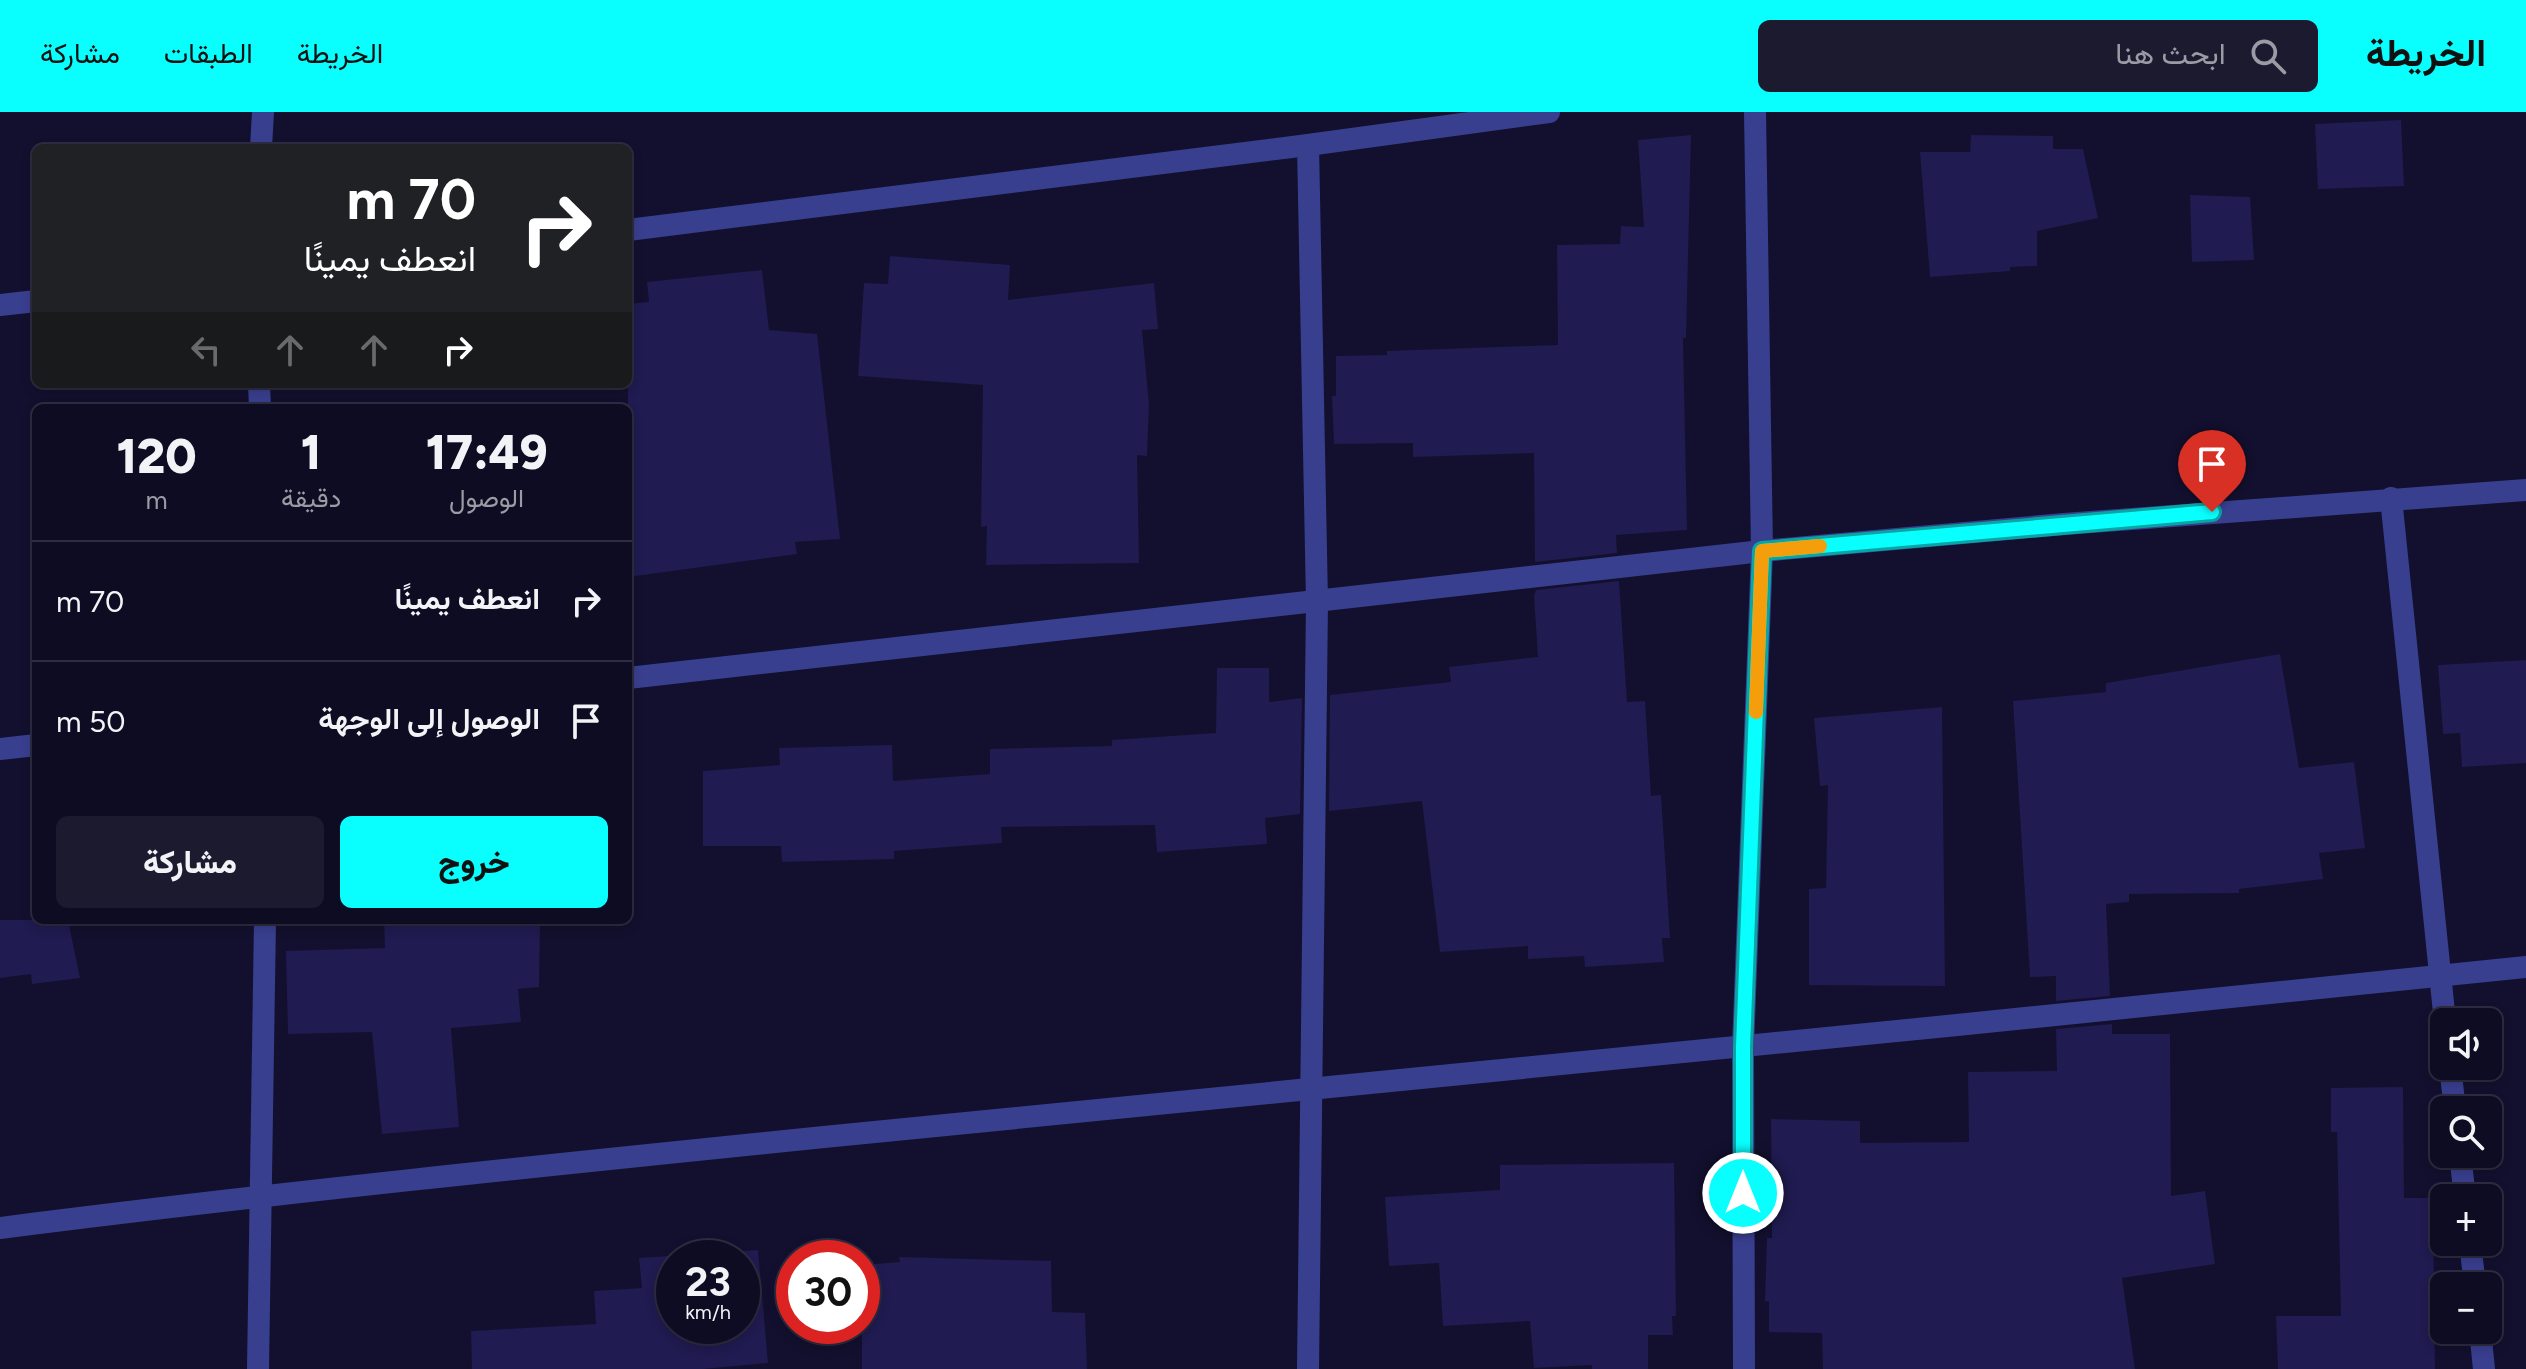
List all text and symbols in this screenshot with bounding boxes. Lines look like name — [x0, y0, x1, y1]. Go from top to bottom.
search box — [1758, 20, 2318, 92]
text: الخريطة — [2366, 30, 2486, 76]
icon: search — [2246, 34, 2290, 78]
text: ابحث هنا — [2115, 35, 2226, 72]
text: مشاركة — [40, 36, 120, 70]
text: الطبقات — [164, 36, 253, 70]
text: الخريطة — [297, 36, 383, 70]
text: 70 m — [346, 166, 476, 233]
icon: right — [504, 176, 608, 280]
text: انعطف يمينًا — [304, 237, 476, 280]
icon: left — [184, 328, 228, 372]
icon: ahead — [268, 328, 312, 372]
icon: ahead — [352, 328, 396, 372]
icon: right — [436, 328, 480, 372]
text: 1 — [301, 423, 321, 481]
text: 17:49 — [426, 423, 548, 481]
text: 120 — [117, 427, 196, 485]
pin — [2178, 430, 2246, 512]
icon: arrive — [2190, 442, 2234, 486]
text: دقيقة — [281, 482, 341, 514]
text: الوصول — [449, 482, 524, 514]
text: m — [145, 484, 168, 516]
icon: right — [564, 579, 608, 623]
text: انعطف يمينًا — [395, 580, 540, 617]
text: 70 m — [56, 583, 124, 620]
icon: arrive — [564, 699, 608, 743]
text: الوصول إلى الوجهة — [318, 700, 540, 737]
text: 50 m — [56, 703, 125, 740]
button: مشاركة — [56, 816, 324, 908]
button: خروج — [340, 816, 608, 908]
map controls — [2430, 1008, 2502, 1344]
button: sound — [2430, 1008, 2502, 1080]
button: search — [2430, 1096, 2502, 1168]
position arrow — [1701, 1151, 1785, 1235]
button: + — [2430, 1184, 2502, 1256]
speed limit sign: 30 — [776, 1240, 880, 1344]
text: 23 — [685, 1258, 731, 1306]
button: − — [2430, 1272, 2502, 1344]
text: km/h — [685, 1300, 731, 1324]

